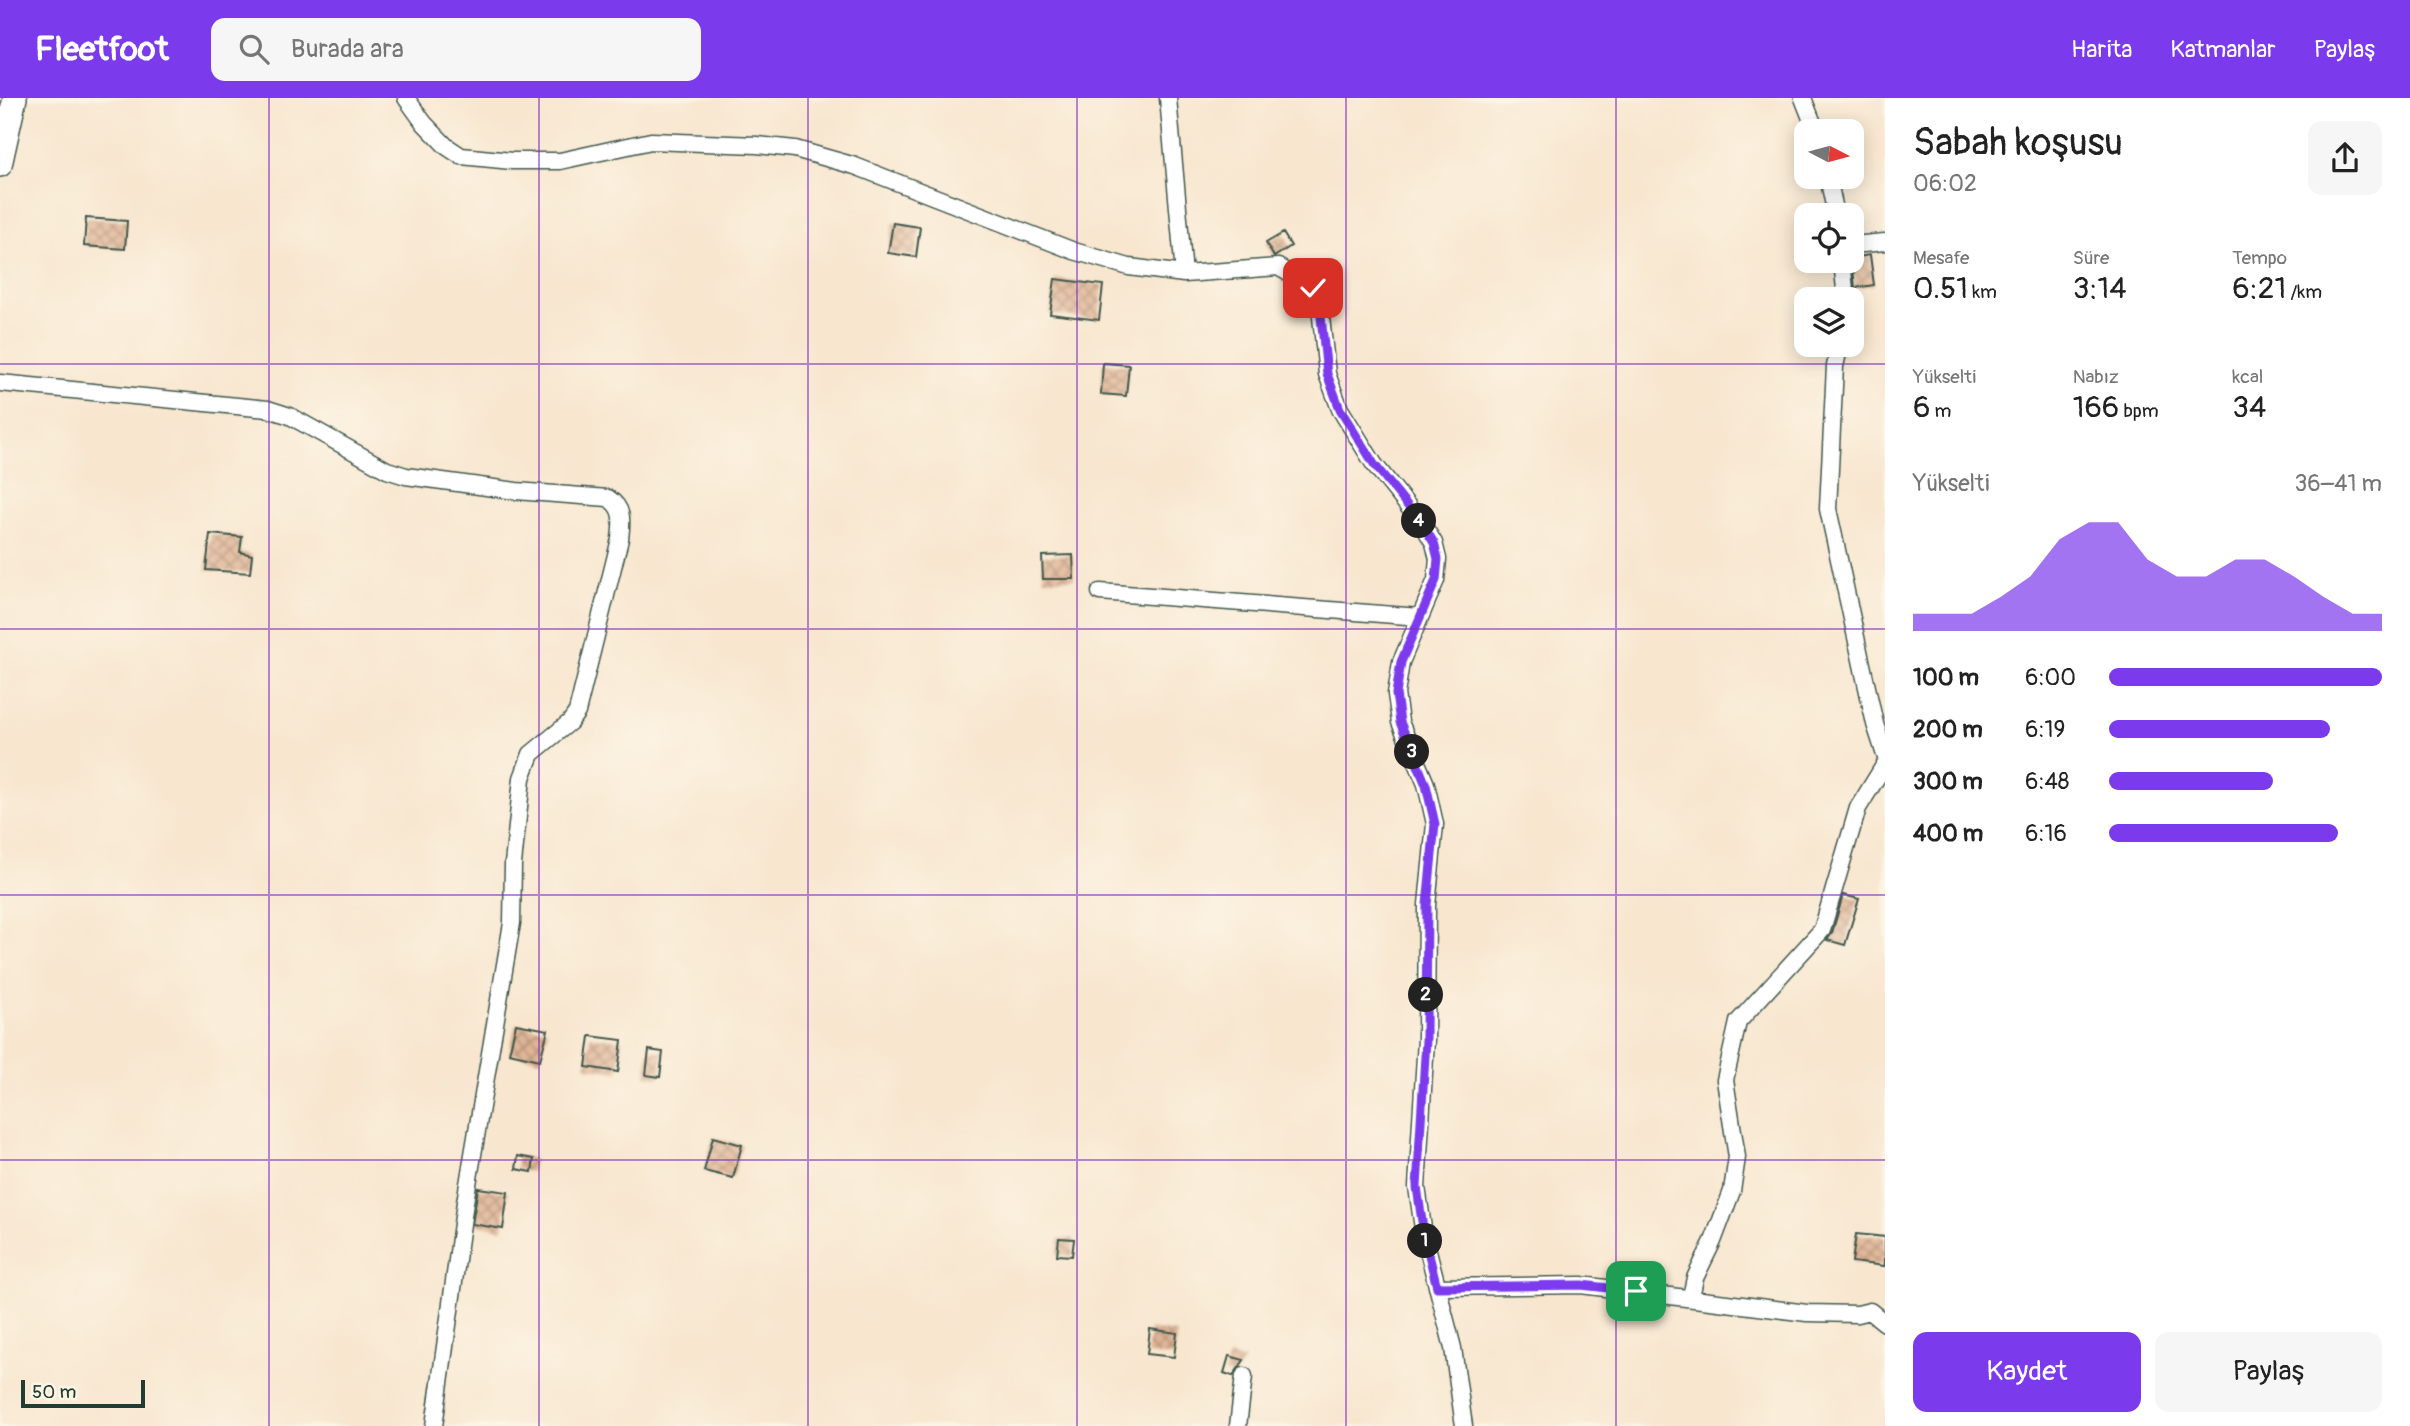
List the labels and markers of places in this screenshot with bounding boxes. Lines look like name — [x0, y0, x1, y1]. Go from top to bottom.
pin — [1283, 258, 1343, 318]
pin: 4 — [1402, 504, 1436, 538]
pin: 3 — [1394, 734, 1430, 770]
pin: 2 — [1408, 978, 1444, 1012]
pin: 1 — [1408, 1224, 1442, 1258]
pin — [1606, 1261, 1666, 1321]

